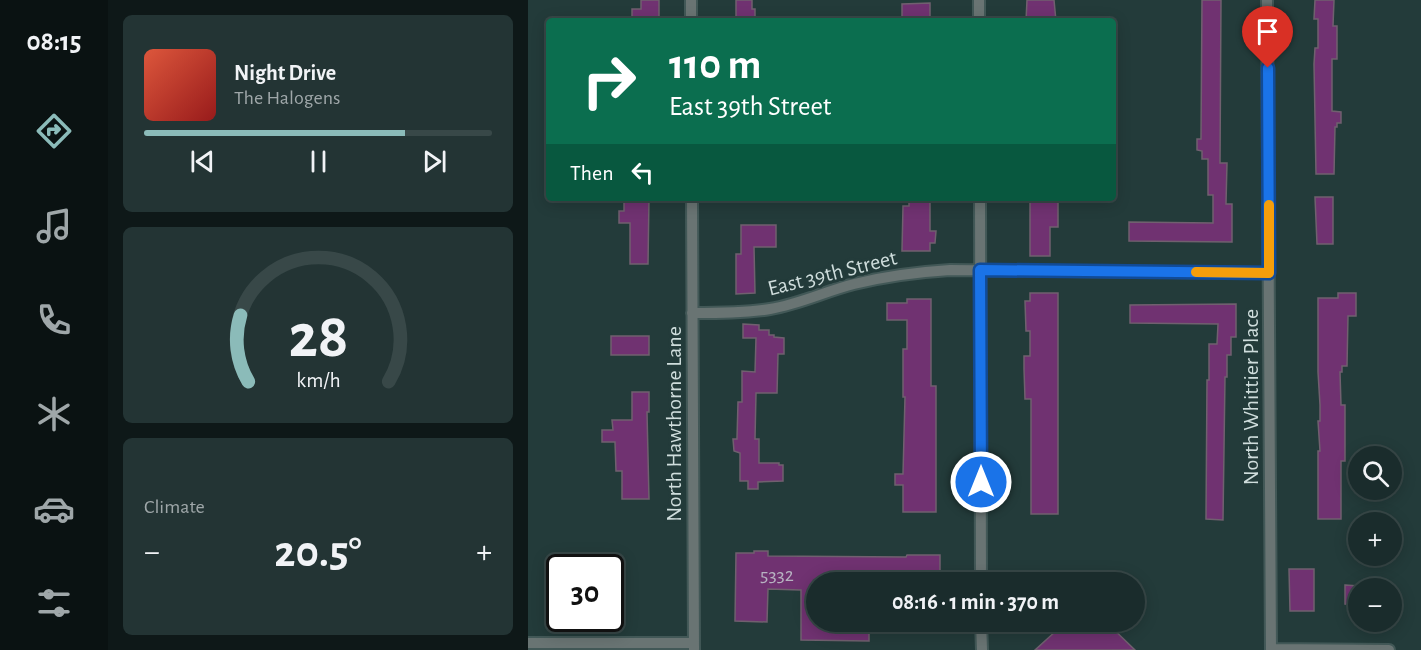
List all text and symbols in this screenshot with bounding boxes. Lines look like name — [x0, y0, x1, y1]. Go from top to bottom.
pin — [1242, 6, 1293, 68]
icon: arrive — [1251, 15, 1284, 48]
text: 08:15 — [27, 28, 81, 55]
icon: right — [570, 42, 648, 120]
text: 110 m — [669, 44, 761, 86]
text: Night Drive — [234, 62, 336, 84]
text: The Halogens — [234, 88, 340, 108]
text: East 39th Street — [669, 93, 832, 120]
icon: directions — [33, 110, 75, 152]
icon: previous — [186, 145, 219, 178]
icon: pause — [302, 145, 335, 178]
icon: next — [418, 145, 451, 178]
icon: left — [626, 156, 659, 189]
text: Then — [570, 162, 614, 184]
icon: music — [33, 205, 75, 247]
street label: East 39th Street — [765, 246, 899, 300]
icon: phone — [33, 299, 75, 341]
text: 28 — [288, 306, 348, 368]
street label: North Whittier Place — [1240, 309, 1262, 485]
street label: North Hawthorne Lane — [663, 326, 685, 522]
text: km/h — [296, 370, 340, 391]
icon: climate — [33, 393, 75, 435]
map controls — [1348, 446, 1402, 632]
button: search — [1348, 446, 1402, 500]
position arrow — [949, 450, 1013, 514]
icon: car — [33, 488, 75, 530]
text: Climate — [144, 497, 205, 517]
button: + — [1348, 512, 1402, 566]
text: 20.5° — [274, 530, 362, 575]
text: − — [144, 536, 160, 569]
text: + — [476, 536, 492, 569]
speed limit sign: 30 — [546, 554, 624, 632]
house number: 5332 — [760, 565, 794, 585]
button: − — [1348, 578, 1402, 632]
icon: filters — [33, 582, 75, 624]
text: 08:16 · 1 min · 370 m — [892, 591, 1059, 613]

